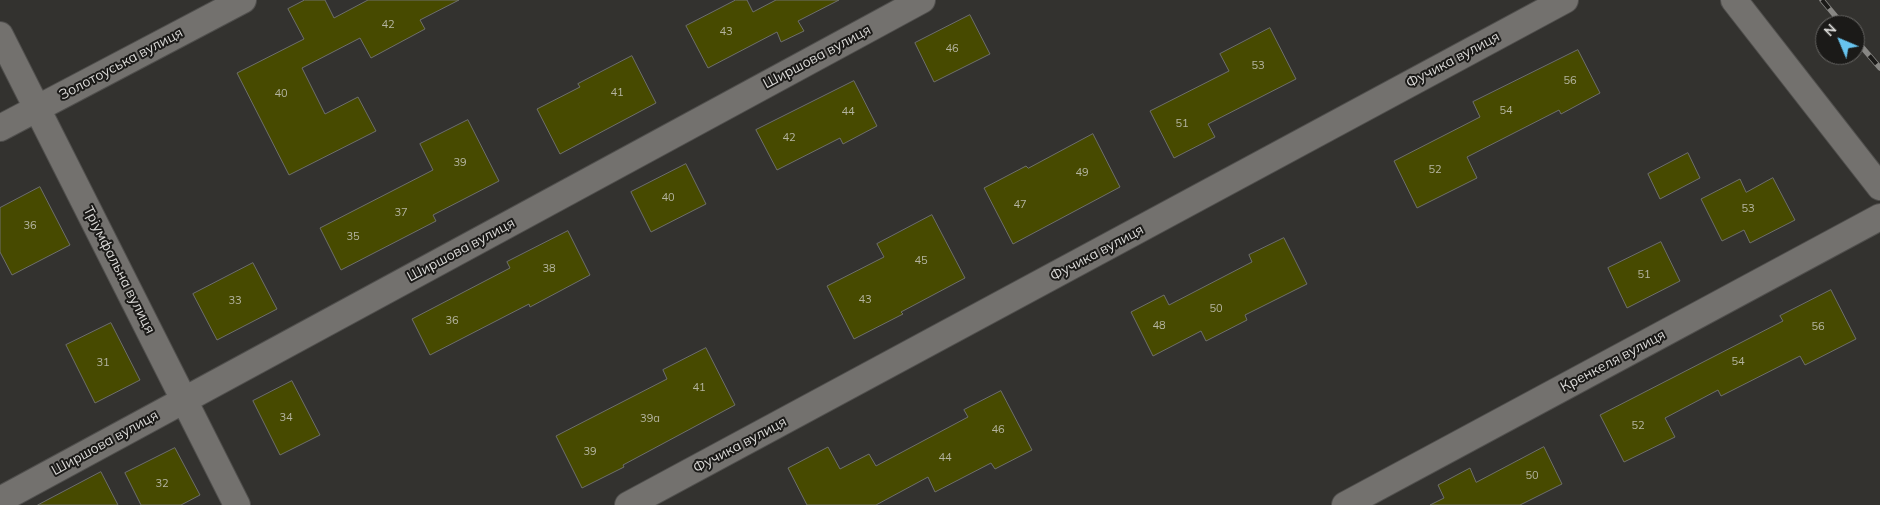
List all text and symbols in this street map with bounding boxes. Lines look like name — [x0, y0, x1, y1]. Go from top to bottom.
north arrow — [1815, 15, 1865, 65]
house number: 42 — [381, 18, 395, 32]
text: N — [1820, 20, 1840, 40]
street label: Ширшова вулиця — [760, 22, 874, 92]
street label: Золотоуська вулиця — [56, 24, 186, 104]
house number: 43 — [719, 25, 733, 39]
street label: Фучика вулиця — [1403, 28, 1503, 92]
house number: 46 — [945, 42, 959, 56]
house number: 53 — [1251, 59, 1265, 73]
house number: 56 — [1563, 74, 1577, 88]
house number: 41 — [610, 86, 624, 100]
house number: 40 — [274, 87, 288, 101]
house number: 54 — [1499, 104, 1513, 118]
house number: 44 — [841, 105, 855, 119]
house number: 51 — [1175, 117, 1189, 131]
house number: 42 — [782, 131, 796, 145]
house number: 39 — [453, 156, 467, 170]
house number: 52 — [1428, 163, 1442, 177]
house number: 49 — [1075, 166, 1089, 180]
house number: 40 — [661, 191, 675, 205]
house number: 47 — [1013, 198, 1027, 212]
house number: 53 — [1741, 202, 1755, 216]
street label: Тріумфальна вулиця — [80, 204, 158, 336]
house number: 37 — [394, 206, 408, 220]
street label: Ширшова вулиця — [404, 215, 518, 285]
house number: 36 — [23, 219, 37, 233]
street label: Фучика вулиця — [1047, 221, 1147, 285]
house number: 35 — [346, 230, 360, 244]
house number: 45 — [914, 254, 928, 268]
house number: 38 — [542, 262, 556, 276]
house number: 51 — [1637, 268, 1651, 282]
house number: 43 — [858, 293, 872, 307]
house number: 33 — [228, 294, 242, 308]
house number: 50 — [1209, 302, 1223, 316]
house number: 36 — [445, 314, 459, 328]
house number: 48 — [1152, 319, 1166, 333]
house number: 56 — [1811, 320, 1825, 334]
street label: Кренкеля вулиця — [1558, 326, 1668, 396]
house number: 54 — [1731, 355, 1745, 369]
house number: 31 — [96, 356, 110, 370]
house number: 41 — [692, 381, 706, 395]
street label: Ширшова вулиця — [49, 407, 161, 479]
house number: 34 — [279, 411, 293, 425]
house number: 39а — [640, 412, 660, 426]
street label: Фучика вулиця — [690, 413, 790, 477]
house number: 52 — [1631, 419, 1645, 433]
house number: 46 — [991, 423, 1005, 437]
house number: 39 — [583, 445, 597, 459]
house number: 44 — [938, 451, 952, 465]
house number: 50 — [1525, 469, 1539, 483]
house number: 32 — [155, 477, 169, 491]

